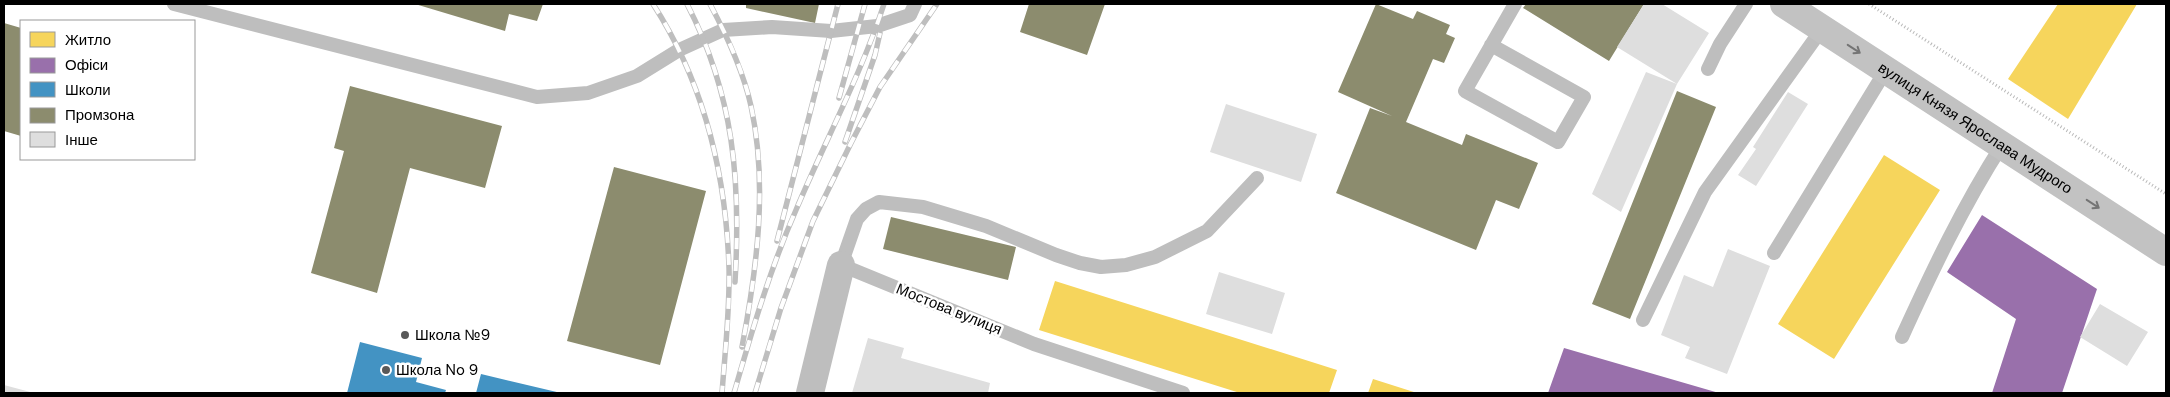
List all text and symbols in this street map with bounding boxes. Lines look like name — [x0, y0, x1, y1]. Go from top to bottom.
legend — [20, 20, 195, 160]
text: Житло — [65, 30, 111, 50]
one-way arrow — [1847, 45, 1861, 55]
text: Офіси — [65, 55, 108, 75]
street label: вулиця Князя Ярослава Мудрого — [1874, 58, 2076, 199]
text: Школи — [65, 80, 111, 100]
text: Промзона — [65, 105, 135, 125]
text: Інше — [65, 130, 98, 150]
one-way arrow — [2086, 200, 2100, 210]
street label: Мостова вулиця — [893, 279, 1005, 339]
place label: Школа №9 — [415, 325, 490, 345]
marker: Школа №9 — [399, 329, 411, 341]
place label: Школа No 9 — [396, 360, 478, 380]
marker: Школа No 9 — [380, 364, 392, 376]

